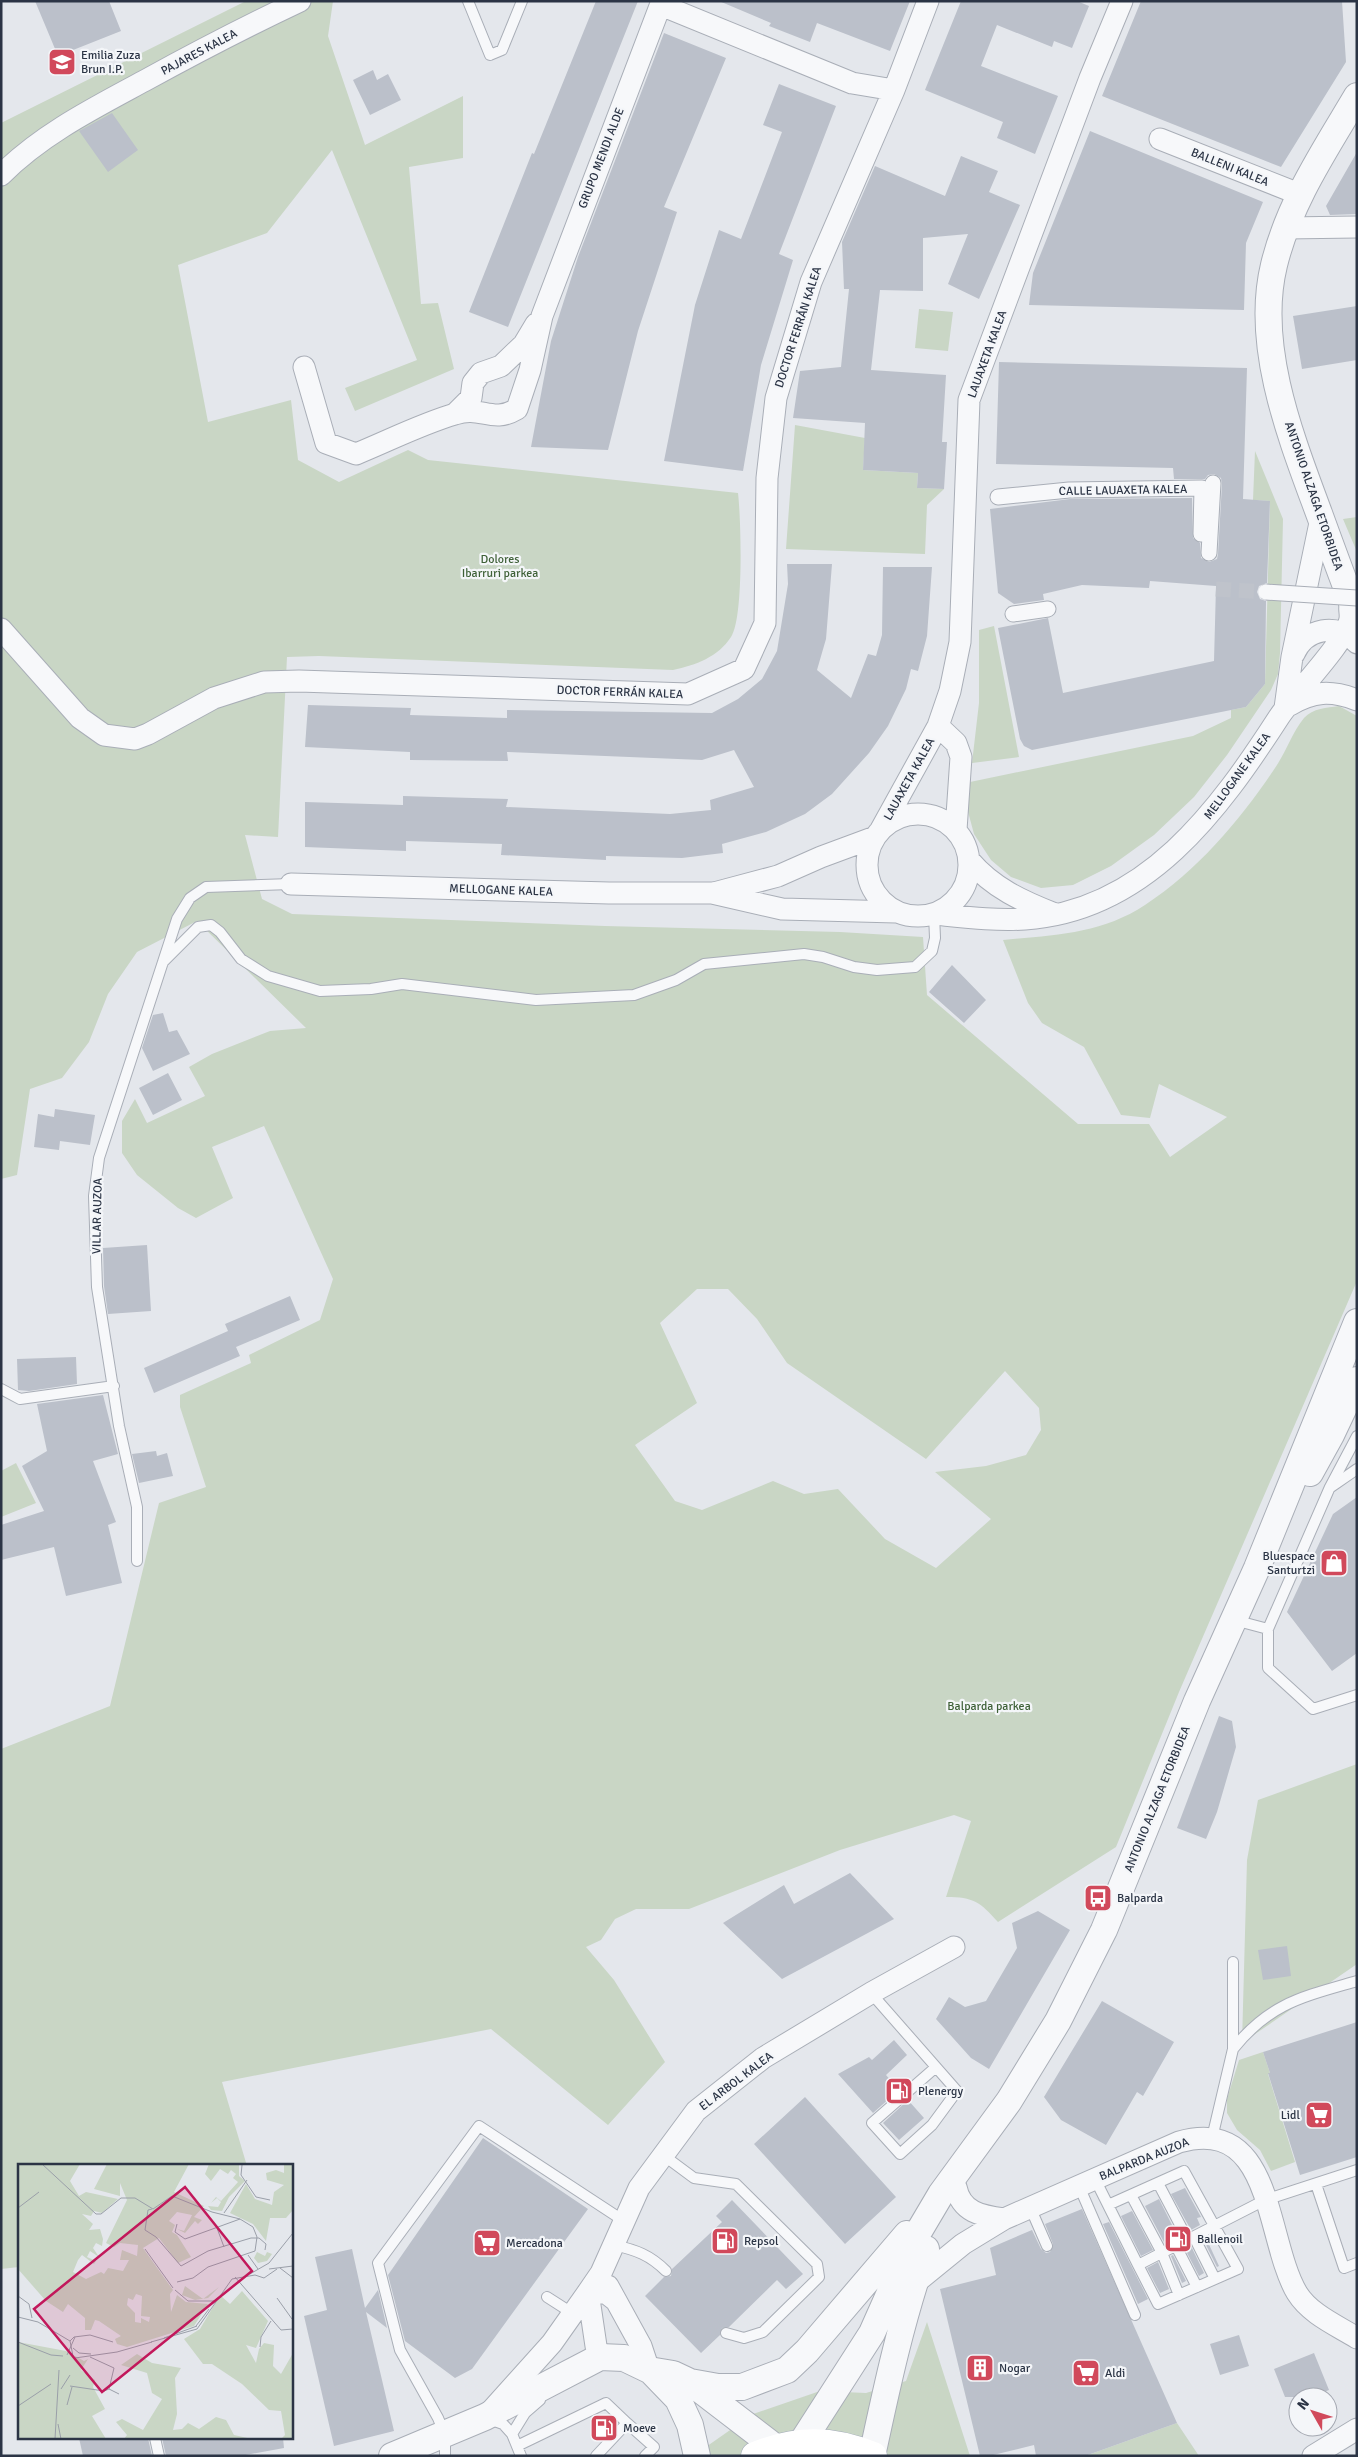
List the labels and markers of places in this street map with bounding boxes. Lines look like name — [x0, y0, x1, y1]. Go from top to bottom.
school or university icon: Emilia Zuza Brun I.P. — [47, 47, 77, 77]
place label: Emilia Zuza Brun I.P. — [81, 48, 140, 77]
shop icon: Bluespace Santurtzi — [1319, 1548, 1349, 1578]
place label: Bluespace Santurtzi — [1263, 1549, 1315, 1578]
bus stop icon: Balparda — [1083, 1883, 1113, 1913]
place label: Balparda — [1117, 1891, 1163, 1906]
fuel station icon: Plenergy — [884, 2076, 914, 2106]
place label: Plenergy — [918, 2084, 963, 2099]
supermarket icon: Lidl — [1304, 2100, 1334, 2130]
place label: Lidl — [1281, 2108, 1300, 2123]
fuel station icon: Ballenoil — [1163, 2224, 1193, 2254]
fuel station icon: Repsol — [710, 2226, 740, 2256]
supermarket icon: Mercadona — [472, 2228, 502, 2258]
place label: Ballenoil — [1197, 2232, 1243, 2247]
place label: Repsol — [744, 2234, 779, 2249]
place label: Mercadona — [506, 2236, 563, 2251]
building icon: Nogar — [965, 2353, 995, 2383]
supermarket icon: Aldi — [1071, 2358, 1101, 2388]
place label: Nogar — [999, 2361, 1031, 2376]
place label: Aldi — [1105, 2366, 1125, 2381]
fuel station icon: Moeve — [589, 2413, 619, 2443]
place label: Moeve — [623, 2421, 656, 2436]

